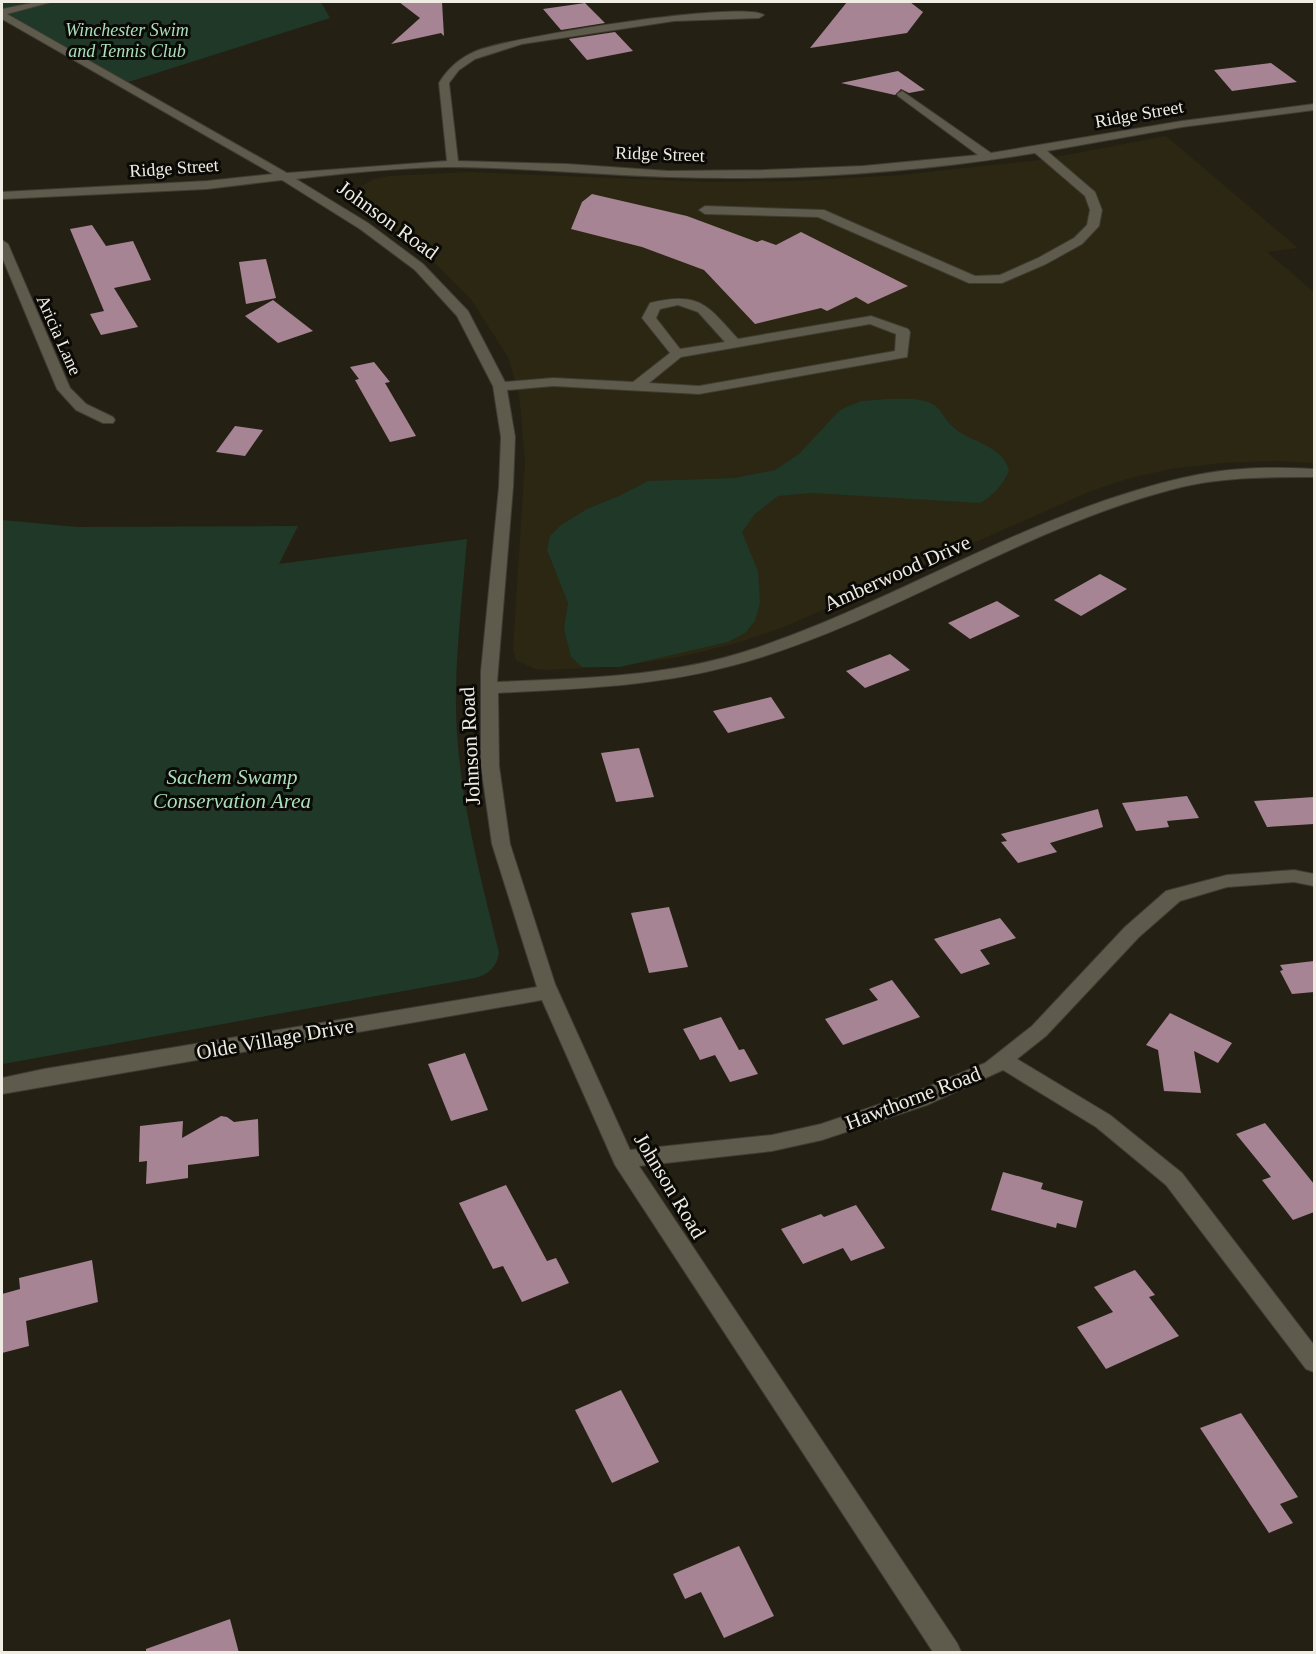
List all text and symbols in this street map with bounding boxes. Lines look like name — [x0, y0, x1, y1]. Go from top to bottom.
park label: Winchester Swim and Tennis Club — [65, 20, 189, 61]
street label: Ridge Street — [1093, 96, 1185, 132]
street label: Ridge Street — [615, 142, 705, 166]
street label: Ridge Street — [129, 155, 219, 181]
street label: Johnson Road — [333, 175, 443, 265]
street label: Aricia Lane — [32, 292, 86, 378]
street label: Amberwood Drive — [820, 530, 974, 616]
street label: Johnson Road — [455, 686, 485, 806]
park label: Sachem Swamp Conservation Area — [153, 765, 311, 813]
street label: Olde Village Drive — [194, 1013, 356, 1065]
street label: Hawthorne Road — [842, 1061, 984, 1135]
street label: Johnson Road — [629, 1129, 711, 1243]

